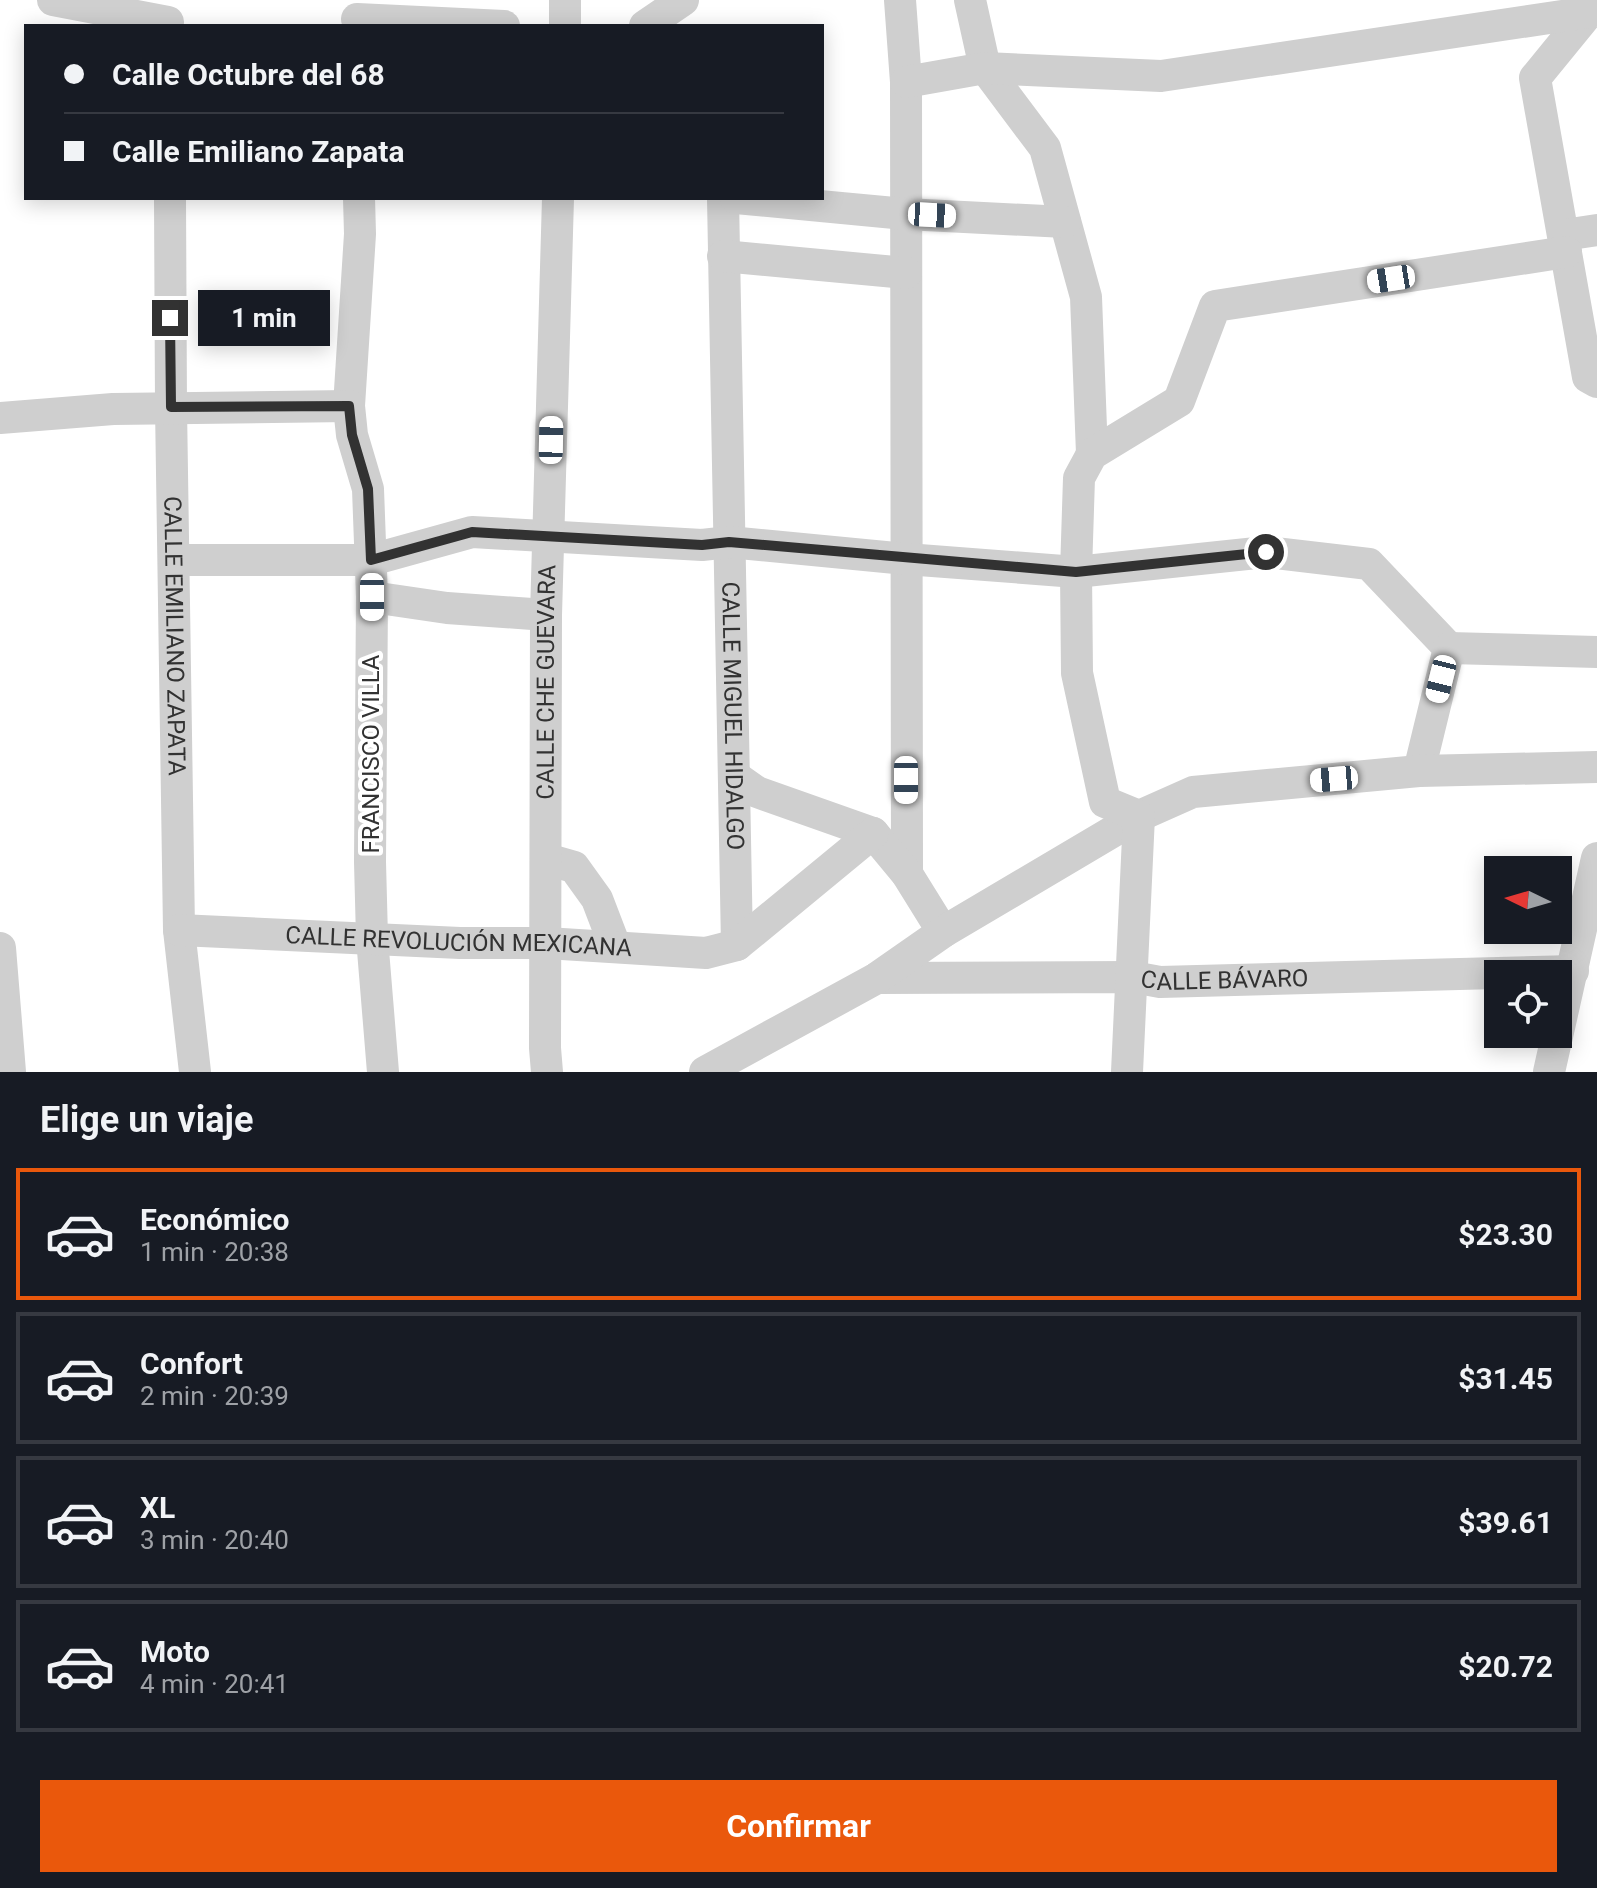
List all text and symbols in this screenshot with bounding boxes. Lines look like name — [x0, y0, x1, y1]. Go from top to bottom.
text: Calle Octubre del 68 — [112, 57, 385, 92]
text: Calle Emiliano Zapata — [112, 134, 405, 169]
car — [907, 202, 957, 228]
car — [1365, 263, 1417, 295]
callout: 1 min — [198, 290, 330, 346]
route end — [152, 300, 188, 336]
text: 1 min — [231, 303, 297, 333]
car — [539, 416, 563, 464]
street label: CALLE EMILIANO ZAPATA — [158, 496, 191, 776]
route start — [1248, 534, 1284, 570]
street label: CALLE CHE GUEVARA — [532, 564, 561, 800]
car — [360, 573, 384, 621]
street label: CALLE MIGUEL HIDALGO — [716, 581, 749, 850]
car — [1424, 653, 1458, 705]
street label: FRANCISCO VILLA — [357, 654, 385, 853]
car — [894, 756, 918, 804]
car — [1309, 765, 1359, 793]
north arrow — [1484, 856, 1572, 944]
map controls — [1484, 856, 1572, 1048]
street label: CALLE REVOLUCIÓN MEXICANA — [285, 921, 633, 962]
button: locate — [1484, 960, 1572, 1048]
street label: CALLE BÁVARO — [1138, 964, 1309, 996]
text: Elige un viaje — [40, 1099, 253, 1141]
icon: car — [44, 1198, 116, 1270]
text: Económico — [140, 1202, 289, 1237]
text: $23.30 — [1458, 1217, 1553, 1252]
text: 1 min · 20:38 — [140, 1237, 289, 1267]
icon: car — [44, 1342, 116, 1414]
text: Confort — [140, 1346, 243, 1381]
text: $31.45 — [1458, 1361, 1553, 1396]
text: 2 min · 20:39 — [140, 1381, 289, 1411]
icon: car — [44, 1486, 116, 1558]
text: XL — [140, 1490, 175, 1525]
text: $39.61 — [1458, 1505, 1553, 1540]
text: 3 min · 20:40 — [140, 1525, 289, 1555]
icon: car — [44, 1630, 116, 1702]
text: Moto — [140, 1634, 210, 1669]
text: $20.72 — [1458, 1649, 1553, 1684]
text: 4 min · 20:41 — [140, 1669, 289, 1699]
button: Confirmar — [40, 1780, 1557, 1872]

